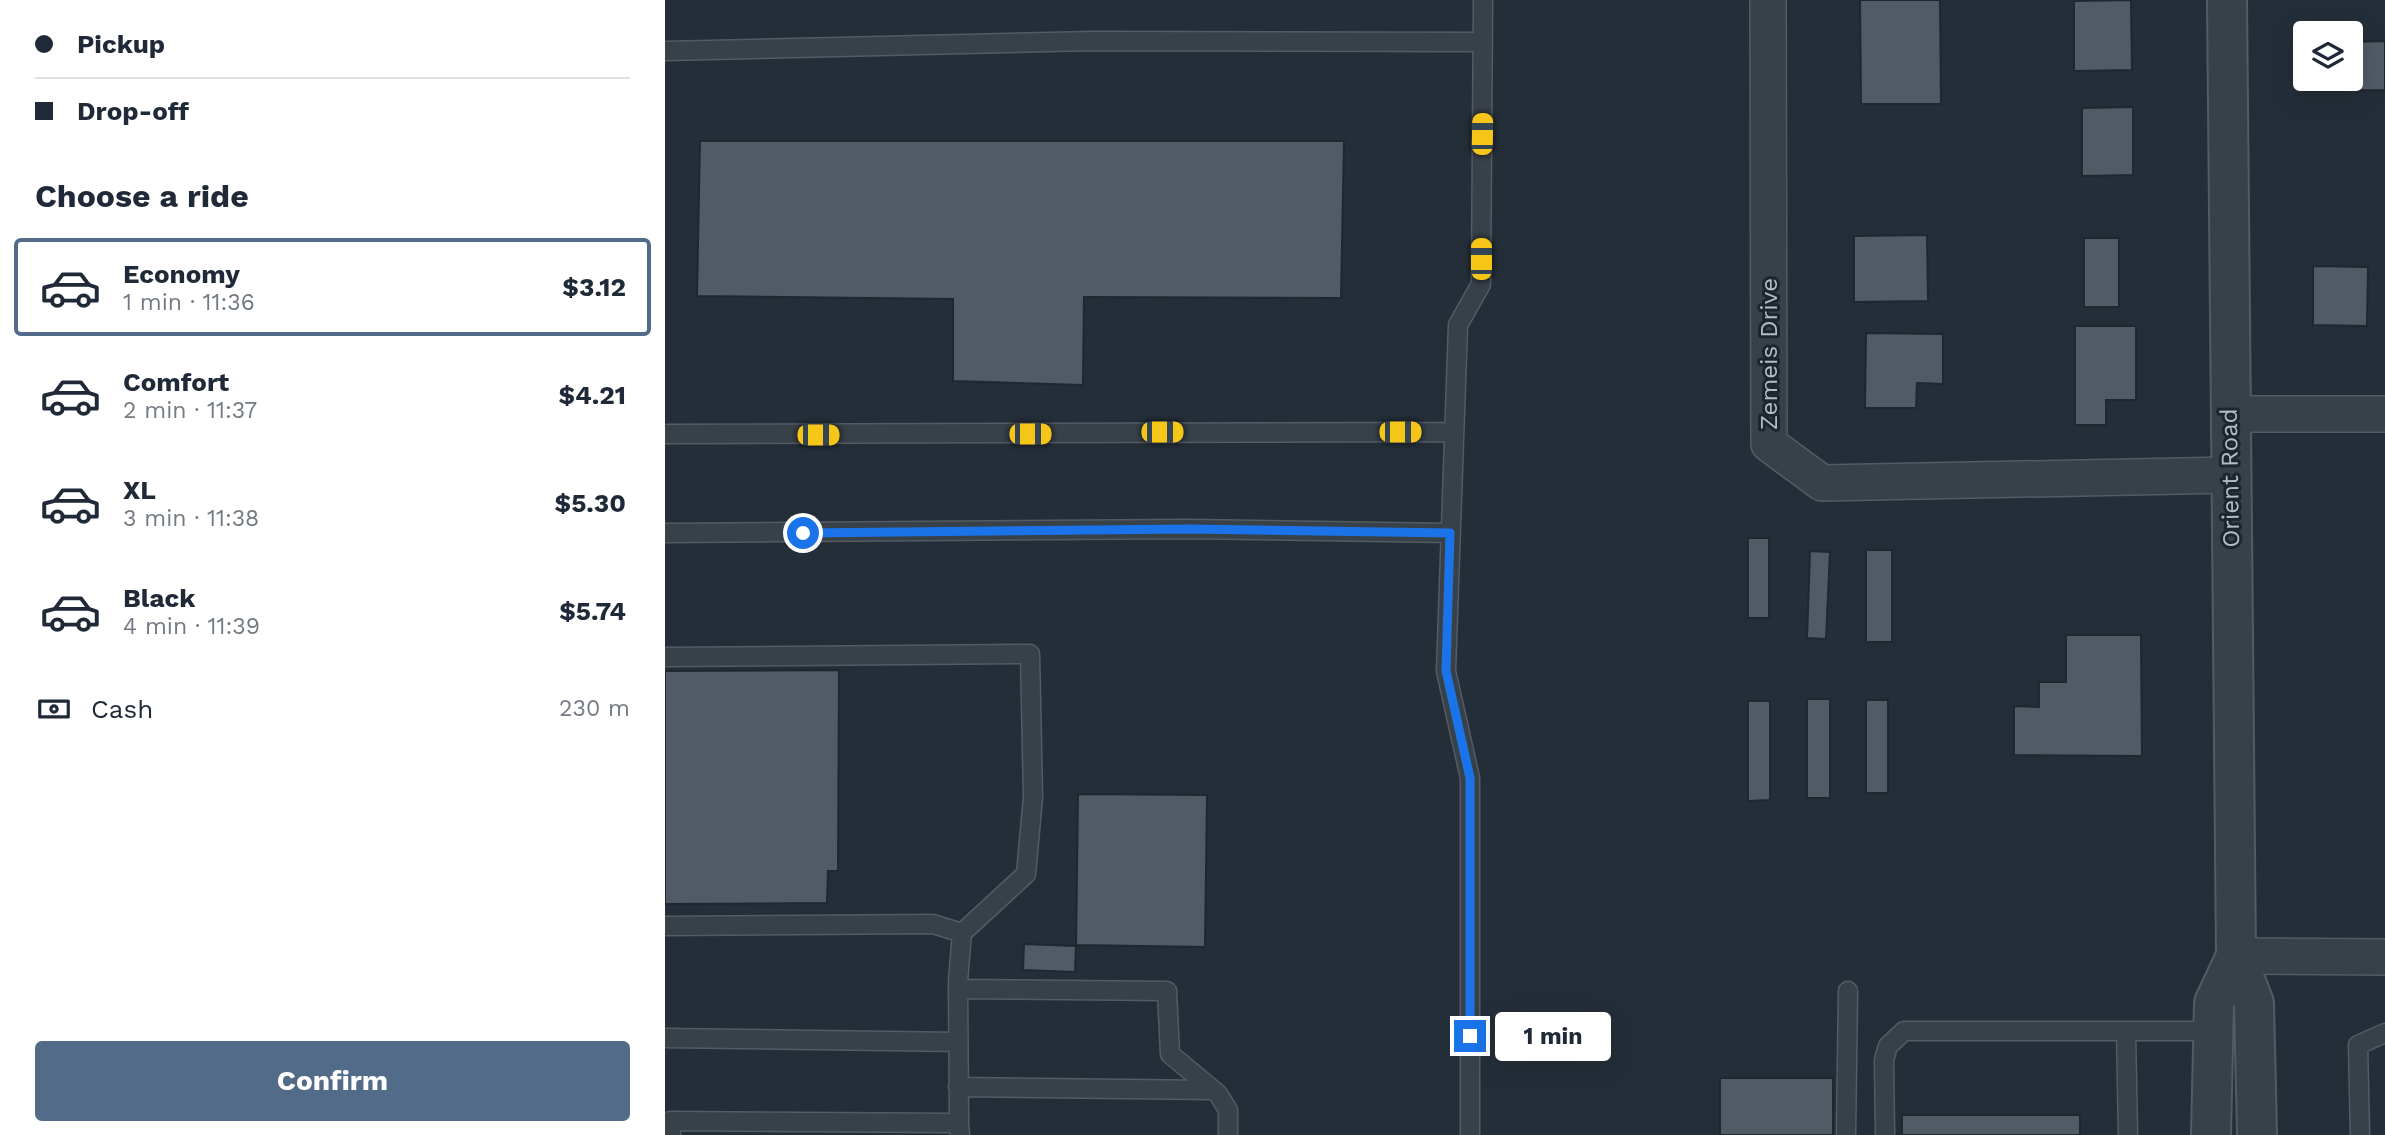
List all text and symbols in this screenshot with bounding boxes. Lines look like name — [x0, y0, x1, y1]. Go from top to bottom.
map controls — [2293, 21, 2363, 91]
button: layers — [2293, 21, 2363, 91]
text: Pickup — [77, 29, 165, 59]
text: Drop-off — [77, 96, 189, 126]
car — [1472, 113, 1493, 155]
text: Choose a ride — [35, 177, 249, 215]
car — [1471, 238, 1492, 280]
icon: car — [39, 256, 102, 319]
text: Economy — [123, 259, 240, 289]
text: $3.12 — [562, 272, 626, 302]
street label: Zemeis Drive — [1755, 278, 1783, 430]
text: 1 min · 11:36 — [123, 289, 255, 316]
icon: car — [39, 364, 102, 427]
text: Comfort — [123, 367, 229, 397]
text: $4.21 — [558, 380, 626, 410]
text: 2 min · 11:37 — [123, 397, 257, 424]
street label: Orient Road — [2215, 408, 2245, 548]
car — [1142, 422, 1184, 443]
car — [1380, 422, 1422, 443]
car — [1010, 424, 1052, 445]
car — [798, 425, 840, 446]
icon: car — [39, 472, 102, 535]
text: XL — [123, 475, 156, 505]
text: $5.30 — [554, 488, 626, 518]
text: 3 min · 11:38 — [123, 505, 259, 532]
route start — [787, 517, 819, 549]
icon: car — [39, 580, 102, 643]
text: Black — [123, 583, 195, 613]
text: $5.74 — [559, 596, 626, 626]
text: 4 min · 11:39 — [123, 613, 260, 640]
icon: cash — [35, 690, 73, 728]
text: Cash — [91, 694, 153, 724]
text: 230 m — [559, 695, 630, 722]
callout: 1 min — [1495, 1012, 1610, 1060]
route end — [1454, 1020, 1486, 1052]
text: 1 min — [1523, 1023, 1583, 1050]
button: Confirm — [35, 1041, 630, 1121]

